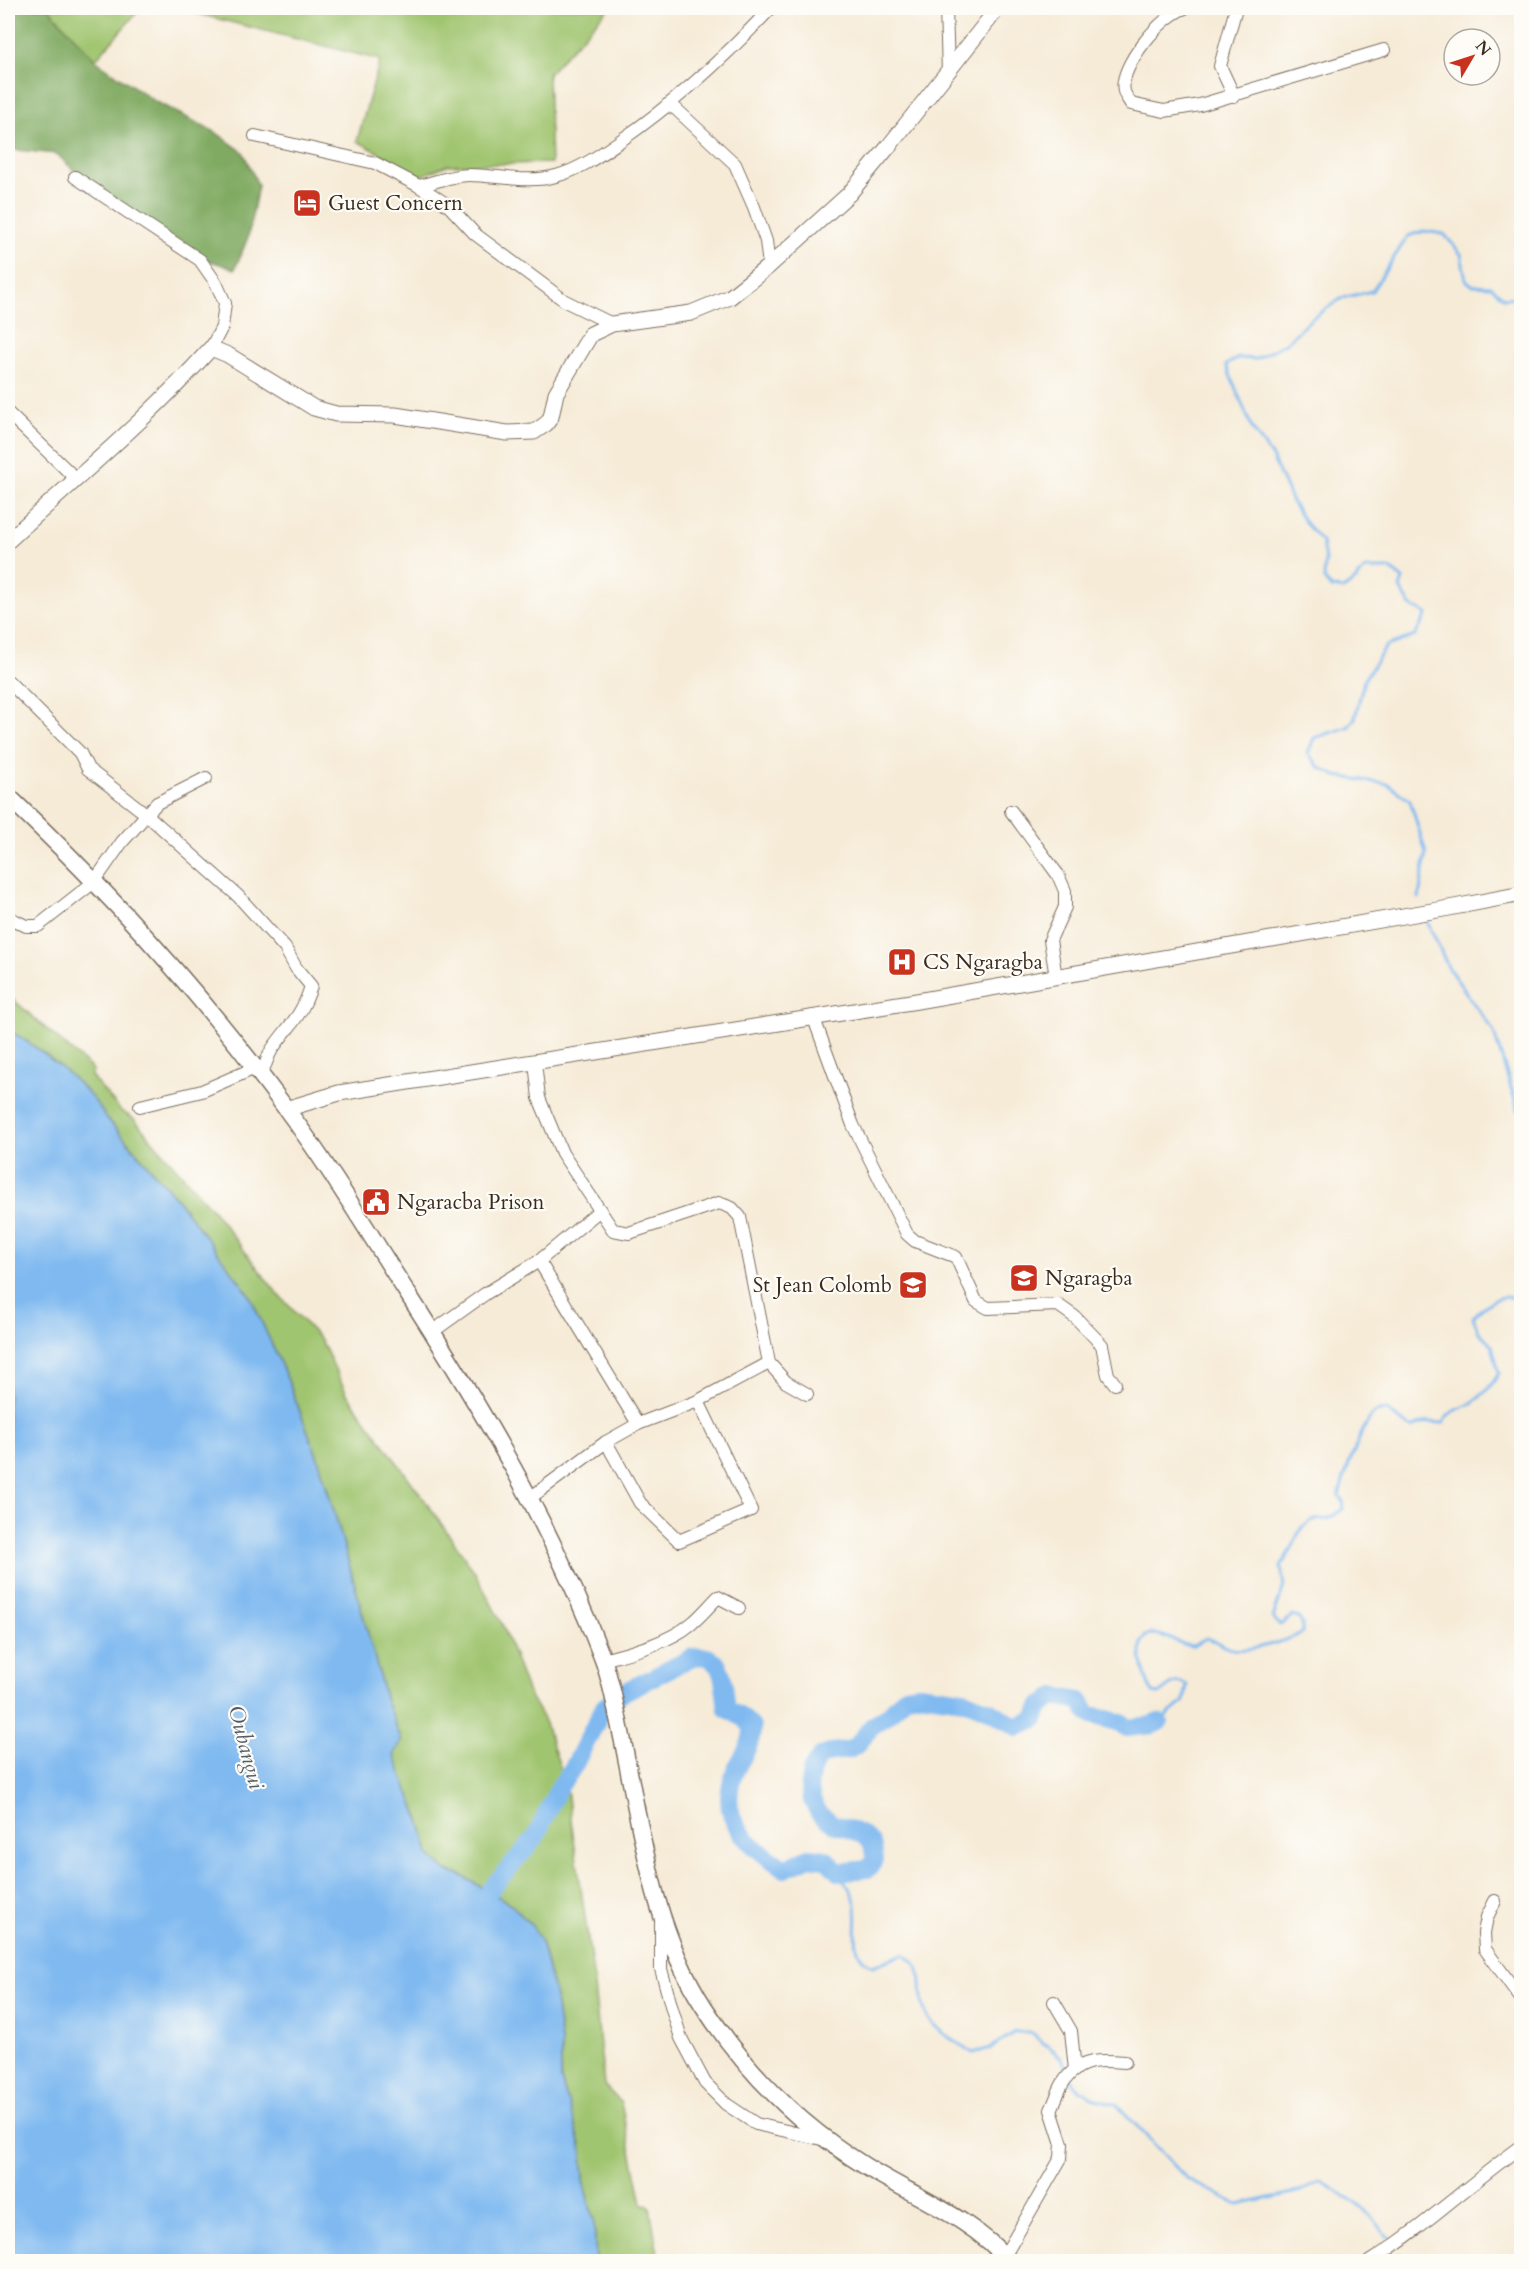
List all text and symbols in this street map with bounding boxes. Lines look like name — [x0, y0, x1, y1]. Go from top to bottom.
north arrow — [1442, 27, 1502, 87]
text: N — [1470, 36, 1496, 61]
hotel icon: Guest Concern — [291, 187, 323, 219]
place label: Guest Concern — [328, 189, 463, 218]
hospital icon: CS Ngaragba — [886, 946, 918, 978]
place label: CS Ngaragba — [923, 948, 1043, 977]
public building icon: Ngaracba Prison — [360, 1186, 392, 1218]
place label: Ngaracba Prison — [397, 1188, 544, 1217]
school or university icon: Ngaragba — [1008, 1262, 1040, 1294]
place label: Ngaragba — [1045, 1264, 1133, 1293]
school or university icon: St Jean Colomb — [897, 1269, 929, 1301]
place label: St Jean Colomb — [753, 1271, 892, 1300]
water label: Oubangui — [220, 1702, 272, 1793]

